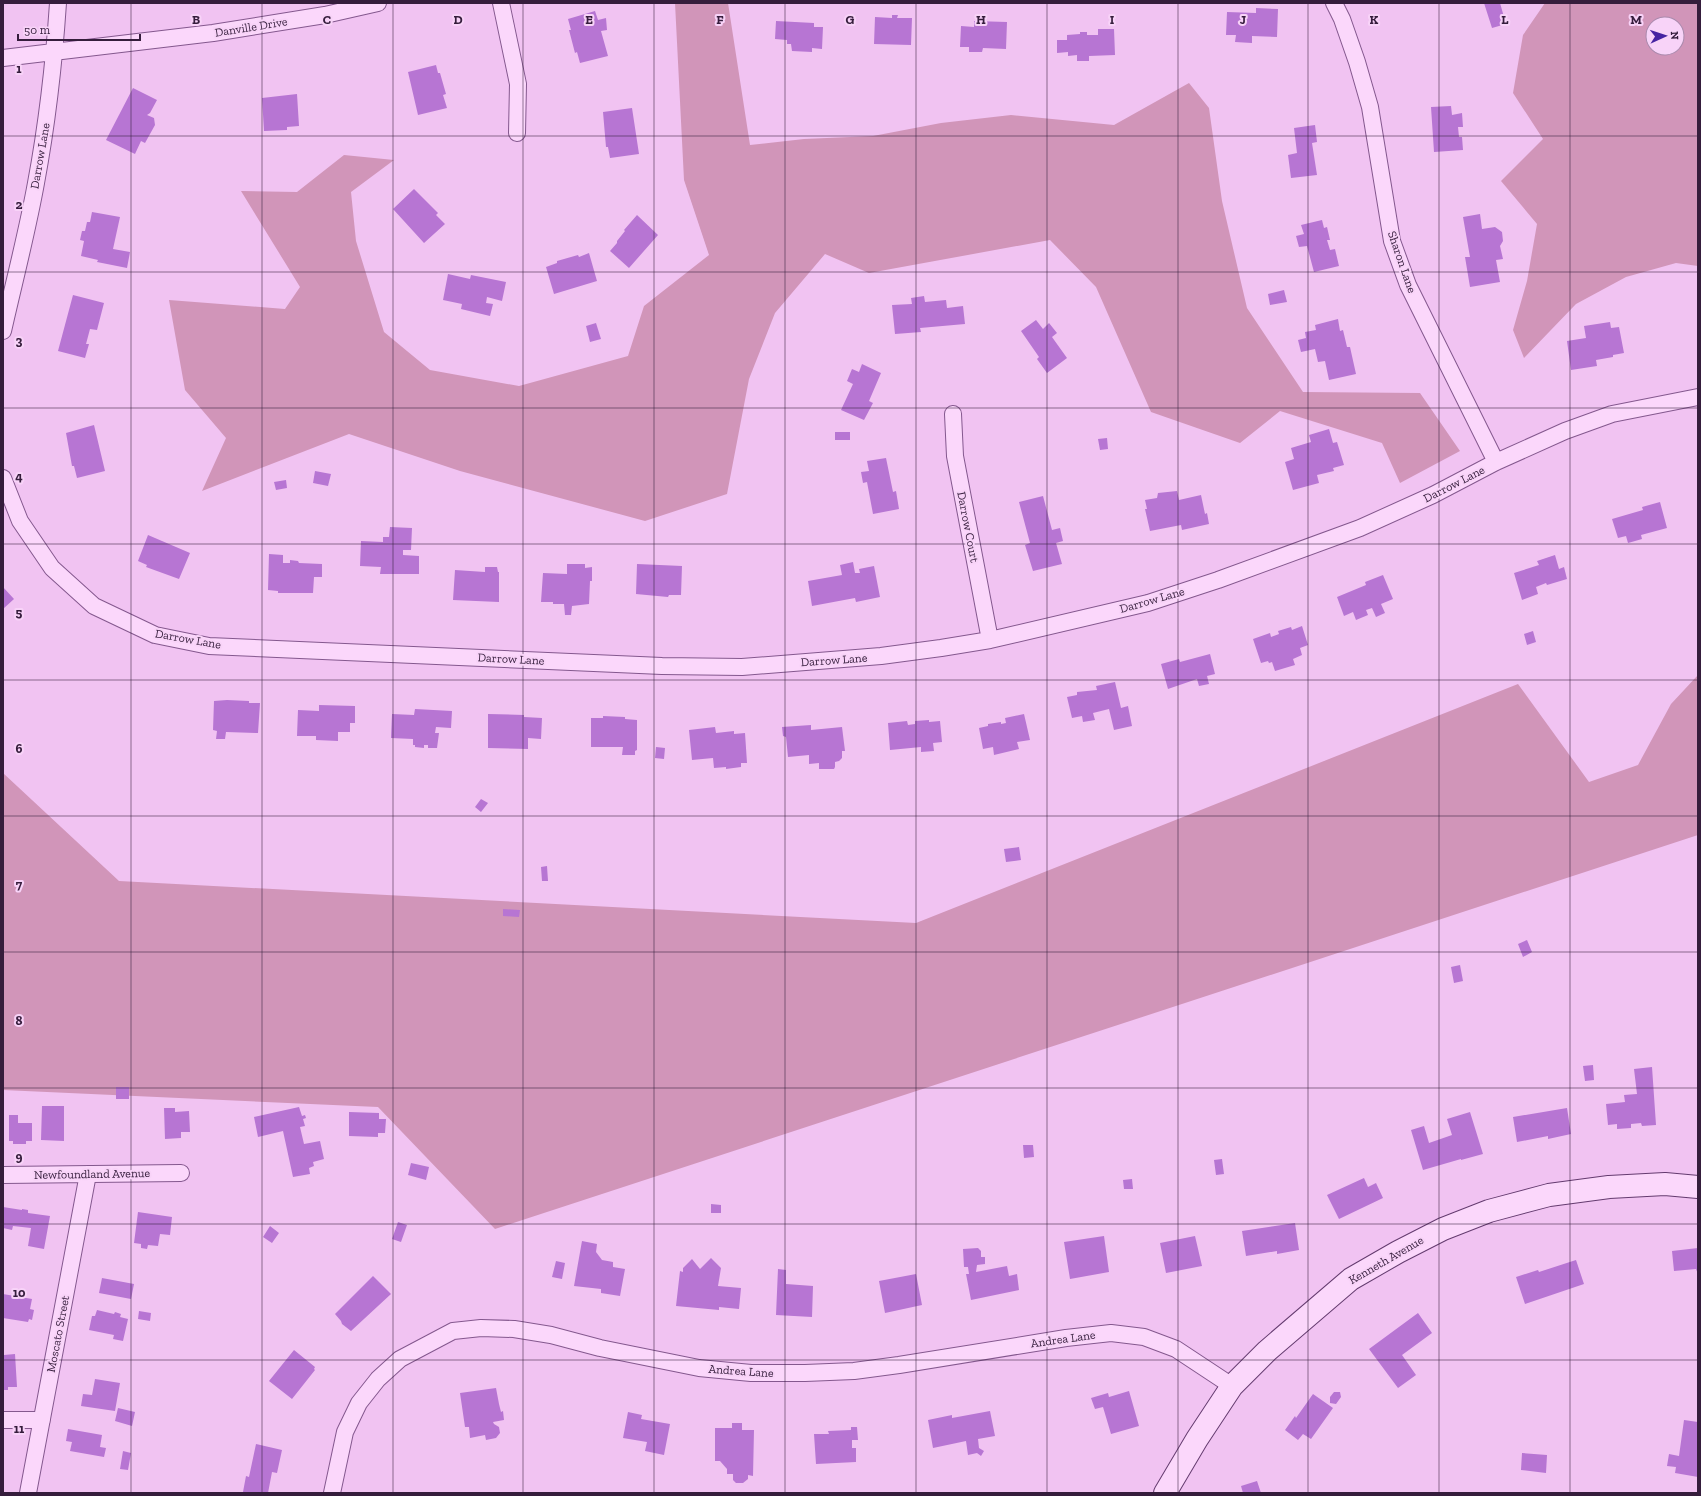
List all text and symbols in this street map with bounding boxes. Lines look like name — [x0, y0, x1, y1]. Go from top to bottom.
text: B — [192, 12, 200, 27]
text: C — [323, 12, 331, 27]
text: D — [453, 12, 463, 27]
text: E — [585, 12, 593, 27]
text: F — [716, 12, 724, 27]
text: G — [846, 12, 855, 27]
text: H — [976, 12, 986, 27]
text: I — [1110, 12, 1115, 27]
text: J — [1240, 12, 1246, 27]
text: K — [1370, 12, 1379, 27]
text: L — [1501, 12, 1509, 27]
text: M — [1630, 12, 1642, 27]
street label: Danville Drive — [214, 14, 289, 40]
scale bar — [18, 16, 140, 42]
north arrow — [1645, 16, 1685, 56]
text: 50 m — [24, 23, 51, 37]
text: N — [1668, 31, 1681, 41]
text: 1 — [16, 61, 22, 76]
street label: Darrow Lane — [27, 122, 53, 190]
text: 2 — [16, 197, 23, 212]
street label: Sharon Lane — [1385, 229, 1419, 295]
text: 3 — [16, 333, 23, 348]
street label: Darrow Lane — [1421, 462, 1487, 505]
text: 4 — [15, 469, 23, 484]
street label: Darrow Court — [954, 490, 982, 564]
street label: Darrow Lane — [1118, 584, 1186, 616]
text: 5 — [16, 605, 23, 620]
street label: Darrow Lane — [154, 626, 222, 652]
street label: Darrow Lane — [477, 650, 545, 668]
street label: Darrow Lane — [800, 651, 868, 669]
text: 6 — [16, 741, 23, 756]
text: 7 — [16, 877, 23, 892]
text: 8 — [15, 1013, 23, 1028]
text: 9 — [16, 1149, 23, 1164]
street label: Newfoundland Avenue — [34, 1166, 151, 1182]
street label: Kenneth Avenue — [1346, 1233, 1426, 1287]
text: 10 — [13, 1285, 26, 1300]
street label: Moscato Street — [44, 1294, 72, 1374]
street label: Andrea Lane — [1030, 1327, 1097, 1350]
street label: Andrea Lane — [708, 1362, 774, 1380]
text: 11 — [14, 1421, 25, 1436]

